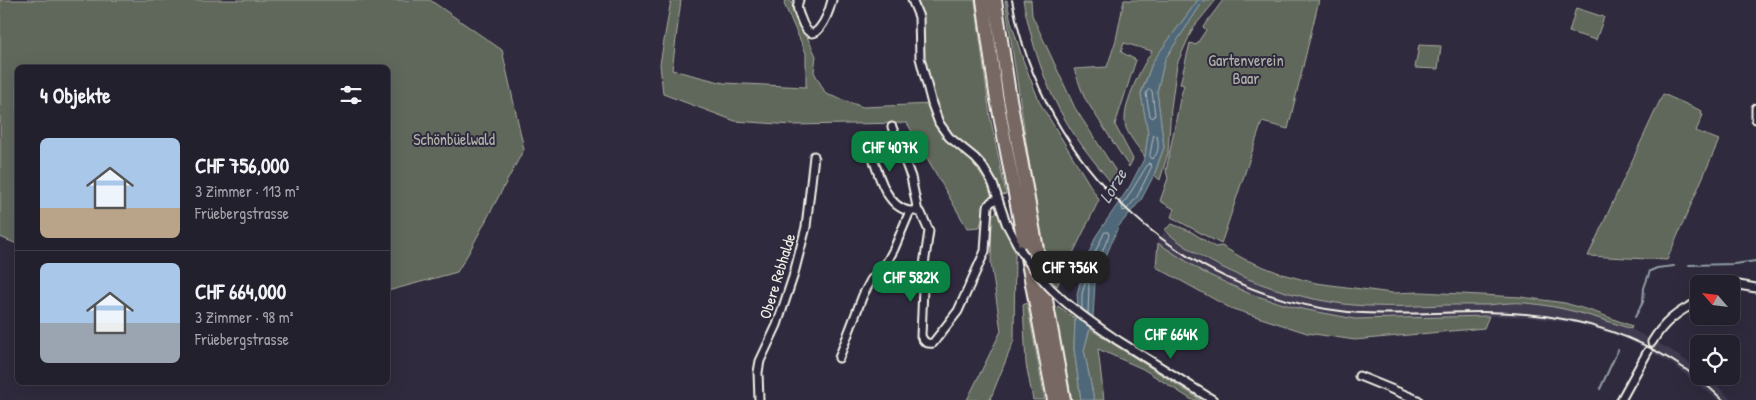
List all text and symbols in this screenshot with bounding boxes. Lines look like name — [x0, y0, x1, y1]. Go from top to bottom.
park label: Gartenverein Baar — [1208, 49, 1284, 89]
text: 4 Objekte — [40, 81, 111, 110]
icon: filters — [337, 81, 365, 109]
park label: Schönbüelwald — [413, 128, 495, 150]
pin: CHF 407K — [838, 130, 942, 173]
text: CHF 407K — [862, 136, 918, 158]
text: CHF 756,000 — [195, 151, 289, 180]
icon: home — [80, 158, 140, 218]
water label: Lorze — [1093, 163, 1133, 208]
text: 3 Zimmer · 113 m² — [195, 180, 299, 202]
text: Früebergstrasse — [195, 202, 289, 224]
street label: Obere Rebhalde — [754, 230, 801, 321]
pin: CHF 756K — [1018, 250, 1122, 293]
text: CHF 756K — [1042, 256, 1098, 278]
pin: CHF 582K — [859, 260, 963, 303]
text: CHF 582K — [883, 266, 939, 288]
north arrow — [1690, 275, 1740, 325]
map controls — [1690, 275, 1740, 385]
text: CHF 664,000 — [195, 277, 286, 306]
icon: home — [80, 283, 140, 343]
text: 3 Zimmer · 98 m² — [195, 306, 293, 328]
pin: CHF 664K — [1119, 318, 1223, 360]
text: CHF 664K — [1144, 323, 1198, 345]
text: Früebergstrasse — [195, 328, 289, 350]
button: locate — [1690, 335, 1740, 385]

